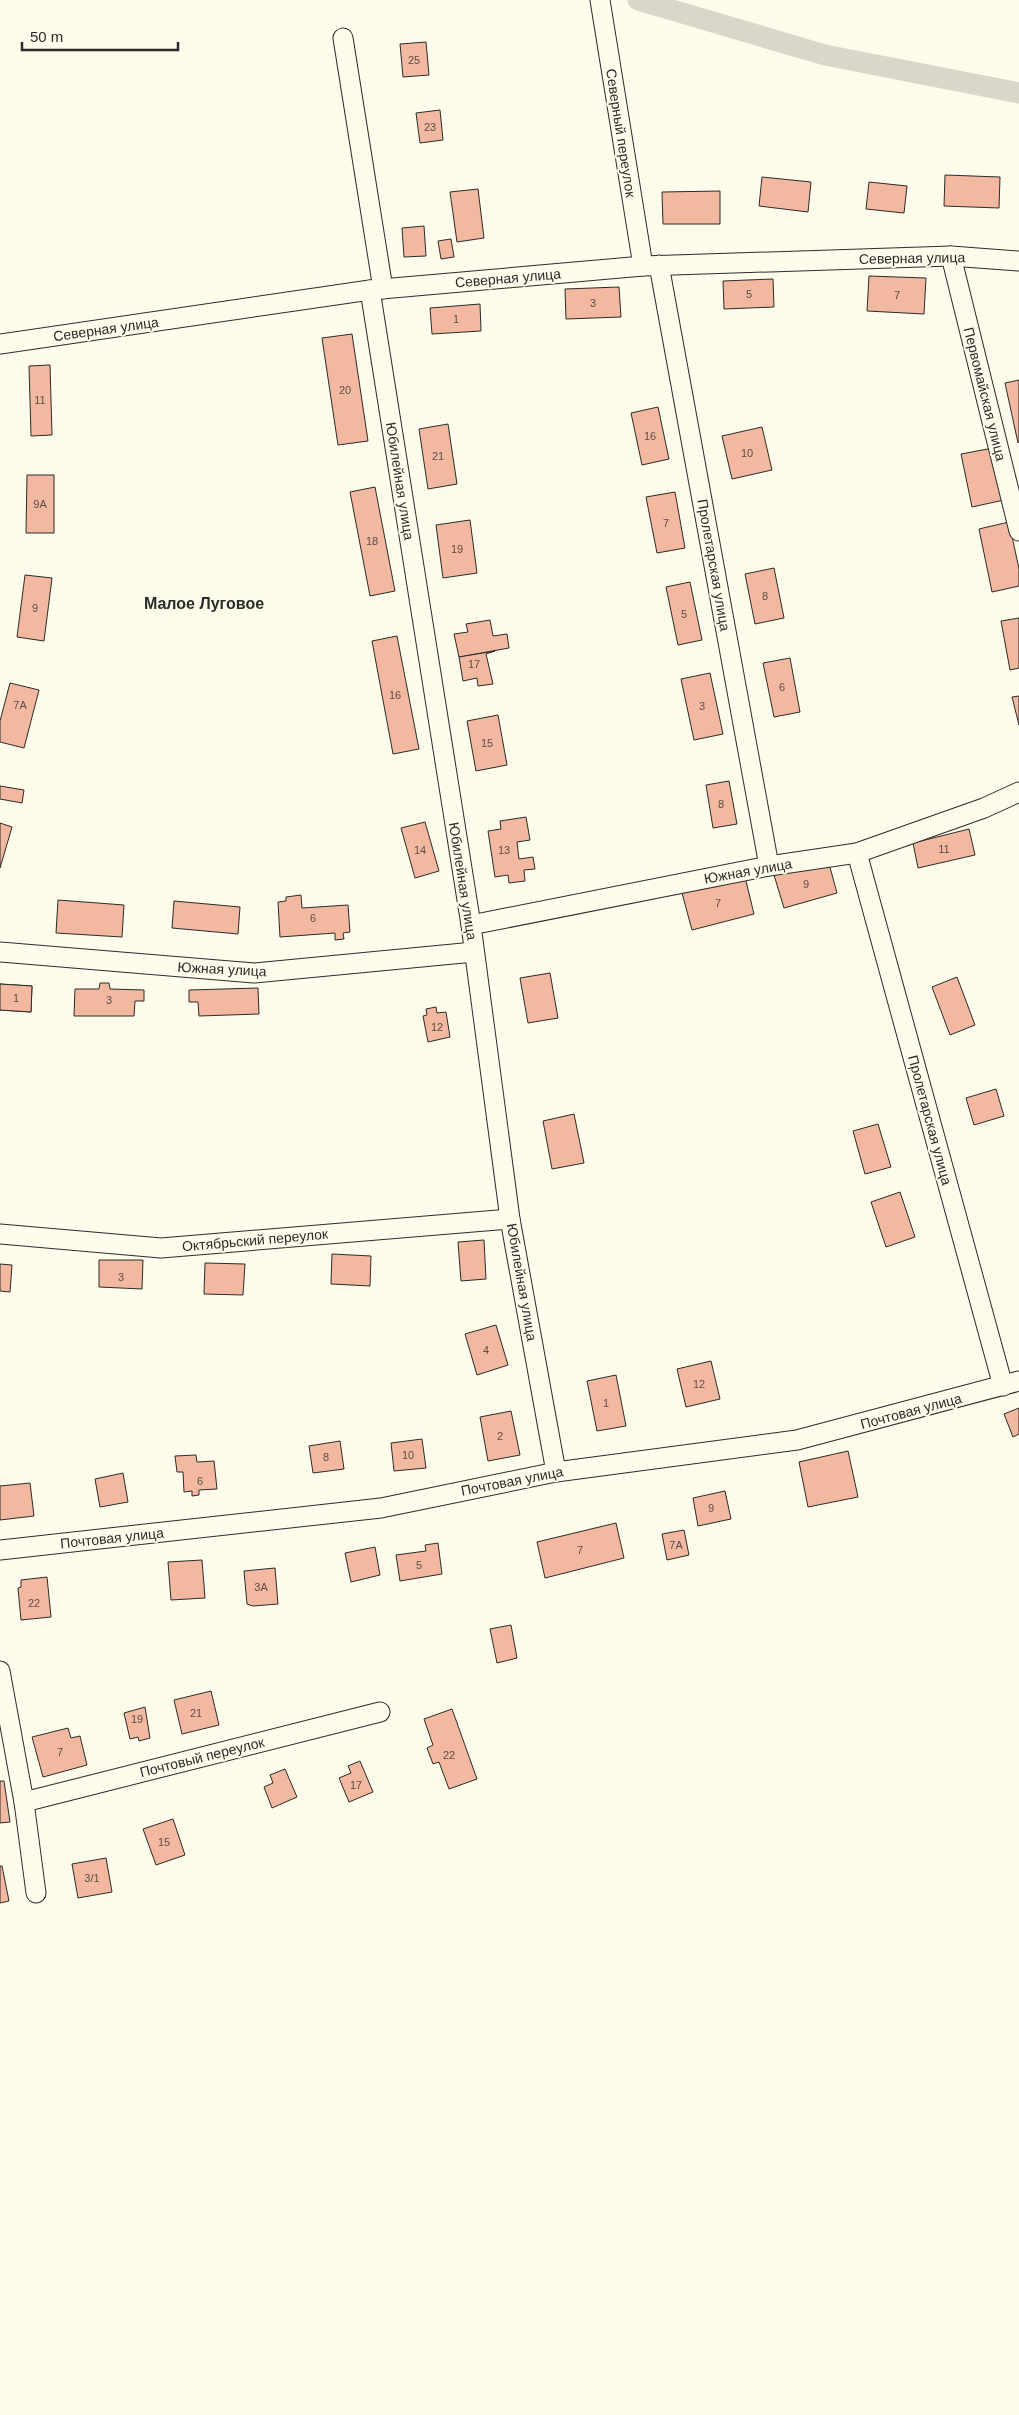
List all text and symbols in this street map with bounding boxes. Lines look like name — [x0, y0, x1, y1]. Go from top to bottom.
scale bar — [22, 20, 179, 52]
text: 50 m — [30, 28, 63, 45]
house number: 25 — [408, 54, 420, 66]
street label: Северный переулок — [603, 68, 639, 199]
house number: 23 — [424, 121, 436, 133]
street label: Северная улица — [859, 249, 965, 267]
street label: Северная улица — [454, 265, 562, 291]
house number: 5 — [746, 288, 752, 300]
house number: 7 — [894, 289, 900, 301]
house number: 3 — [590, 297, 596, 309]
house number: 1 — [453, 313, 459, 325]
street label: Северная улица — [52, 314, 160, 344]
street label: Первомайская улица — [961, 326, 1009, 463]
house number: 20 — [339, 384, 351, 396]
house number: 11 — [34, 394, 46, 406]
street label: Юбилейная улица — [383, 421, 417, 541]
house number: 16 — [644, 430, 656, 442]
house number: 10 — [741, 447, 753, 459]
house number: 21 — [432, 450, 444, 462]
house number: 9А — [33, 498, 47, 510]
street label: Пролетарская улица — [695, 498, 734, 632]
house number: 7 — [663, 517, 669, 529]
house number: 18 — [366, 535, 378, 547]
house number: 19 — [451, 543, 463, 555]
house number: 8 — [762, 590, 768, 602]
district label: Малое Луговое — [144, 595, 264, 612]
house number: 9 — [32, 602, 38, 614]
house number: 5 — [681, 608, 687, 620]
house number: 17 — [468, 658, 480, 670]
house number: 6 — [779, 681, 785, 693]
house number: 16 — [389, 689, 401, 701]
house number: 7А — [13, 699, 27, 711]
house number: 3 — [699, 700, 705, 712]
house number: 15 — [481, 737, 493, 749]
house number: 8 — [718, 798, 724, 810]
street label: Юбилейная улица — [446, 821, 480, 941]
house number: 11 — [938, 843, 950, 855]
house number: 14 — [414, 844, 426, 856]
house number: 13 — [498, 844, 510, 856]
street label: Южная улица — [703, 855, 793, 887]
house number: 9 — [803, 878, 809, 890]
house number: 7 — [715, 897, 721, 909]
house number: 6 — [310, 912, 316, 924]
street label: Южная улица — [177, 959, 267, 979]
house number: 1 — [13, 992, 19, 1004]
house number: 3 — [106, 994, 112, 1006]
house number: 12 — [431, 1021, 443, 1033]
street label: Пролетарская улица — [905, 1053, 955, 1187]
street label: Юбилейная улица — [504, 1222, 540, 1342]
street label: Октябрьский переулок — [181, 1226, 330, 1254]
house number: 3 — [118, 1271, 124, 1283]
house number: 4 — [483, 1344, 489, 1356]
house number: 12 — [693, 1378, 705, 1390]
street label: Почтовая улица — [859, 1390, 963, 1432]
house number: 1 — [603, 1397, 609, 1409]
house number: 2 — [497, 1430, 503, 1442]
house number: 10 — [402, 1449, 414, 1461]
house number: 8 — [323, 1451, 329, 1463]
street label: Почтовая улица — [459, 1463, 565, 1499]
house number: 6 — [197, 1475, 203, 1487]
house number: 9 — [708, 1502, 714, 1514]
street label: Почтовая улица — [59, 1525, 165, 1551]
house number: 7А — [669, 1539, 683, 1551]
house number: 7 — [577, 1544, 583, 1556]
house number: 5 — [416, 1559, 422, 1571]
house number: 3А — [254, 1581, 268, 1593]
house number: 22 — [28, 1597, 40, 1609]
house number: 21 — [190, 1707, 202, 1719]
house number: 19 — [131, 1713, 143, 1725]
street label: Почтовый переулок — [138, 1734, 267, 1780]
house number: 7 — [57, 1746, 63, 1758]
house number: 22 — [443, 1749, 455, 1761]
house number: 17 — [350, 1779, 362, 1791]
house number: 15 — [158, 1836, 170, 1848]
house number: 3/1 — [84, 1872, 100, 1884]

